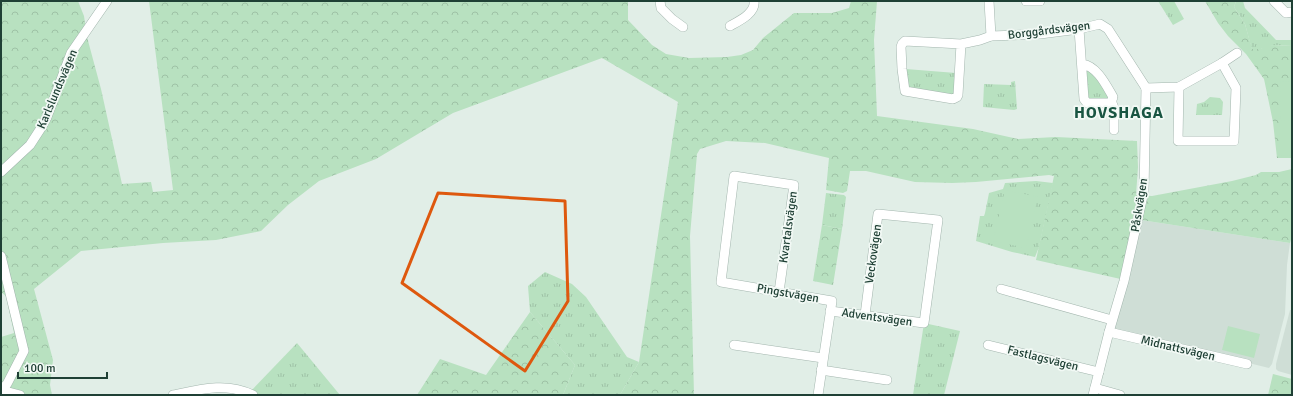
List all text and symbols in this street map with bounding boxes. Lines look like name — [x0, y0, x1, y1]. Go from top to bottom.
street label: Borggårdsvägen — [1007, 18, 1091, 43]
street label: Karlslundsvägen — [34, 47, 81, 131]
district label: HOVSHAGA — [1074, 103, 1164, 123]
street label: Påskvägen — [1128, 177, 1151, 233]
street label: Kvartalsvägen — [776, 190, 801, 264]
street label: Veckovägen — [862, 223, 885, 285]
street label: Pingstvägen — [756, 281, 820, 306]
street label: Adventsvägen — [841, 305, 913, 330]
street label: Midnattsvägen — [1139, 333, 1217, 364]
street label: Fastlagsvägen — [1006, 342, 1080, 375]
scale bar — [18, 354, 107, 380]
text: 100 m — [24, 361, 56, 376]

